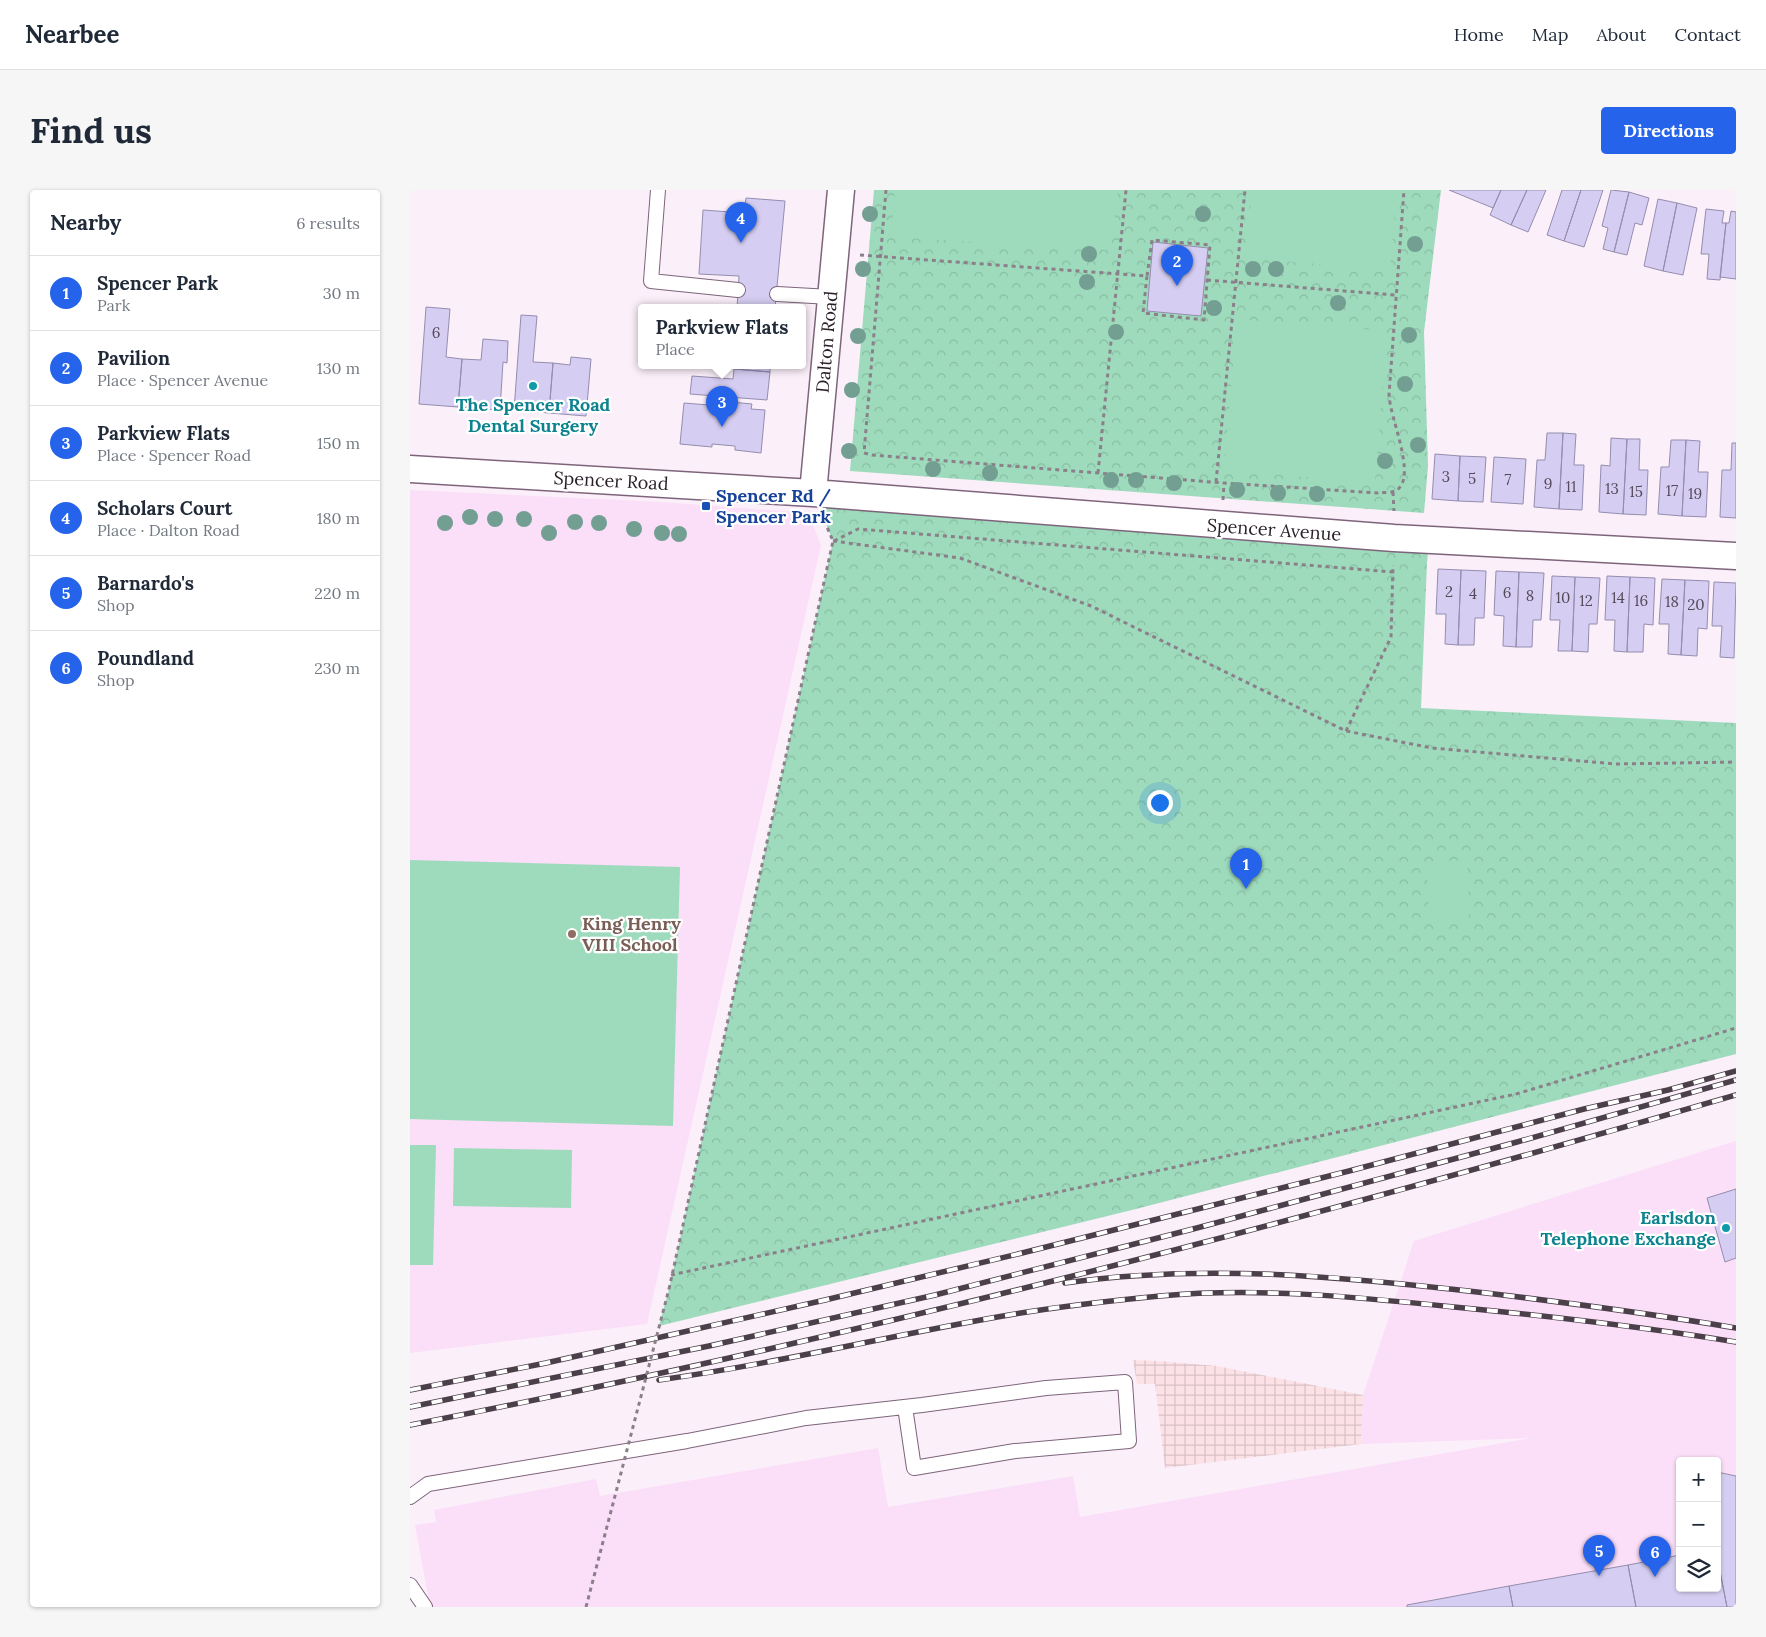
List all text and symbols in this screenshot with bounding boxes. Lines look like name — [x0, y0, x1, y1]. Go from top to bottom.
text: Nearbee — [25, 19, 119, 50]
text: Home — [1454, 23, 1504, 46]
text: Map — [1532, 23, 1568, 46]
text: About — [1596, 23, 1646, 46]
text: Contact — [1674, 23, 1741, 46]
button: Directions — [1601, 107, 1736, 154]
text: Find us — [30, 108, 152, 153]
pin: 4 — [725, 202, 757, 243]
text: Nearby — [50, 209, 121, 236]
text: 6 results — [296, 213, 360, 233]
pin: 2 — [1161, 245, 1193, 286]
text: Spencer Park — [97, 271, 218, 295]
text: 1 — [63, 283, 69, 303]
text: 30 m — [323, 283, 360, 303]
street label: Dalton Road — [811, 290, 842, 394]
text: Park — [97, 295, 130, 315]
popup — [638, 304, 806, 369]
text: Parkview Flats — [655, 315, 789, 339]
house number: 6 — [432, 323, 440, 342]
text: Place — [655, 339, 695, 359]
text: Pavilion — [97, 346, 170, 370]
text: 2 — [62, 358, 70, 378]
text: 130 m — [317, 358, 360, 378]
text: Place · Spencer Avenue — [97, 370, 268, 390]
marker: The Spencer Road Dental Surgery — [527, 380, 539, 392]
pin: 3 — [706, 386, 738, 427]
place label: The Spencer Road Dental Surgery — [456, 393, 611, 437]
text: Parkview Flats — [97, 421, 230, 445]
text: 3 — [62, 433, 70, 453]
text: 150 m — [317, 433, 360, 453]
text: Place · Spencer Road — [97, 445, 251, 465]
street label: Spencer Road — [553, 466, 669, 495]
house number: 3 — [1442, 467, 1450, 486]
house number: 5 — [1468, 469, 1476, 488]
house number: 7 — [1505, 470, 1512, 489]
house number: 9 — [1544, 474, 1552, 493]
house number: 11 — [1566, 477, 1576, 496]
house number: 13 — [1605, 479, 1619, 498]
house number: 17 — [1666, 481, 1678, 500]
house number: 15 — [1629, 482, 1643, 501]
place label: Spencer Rd / Spencer Park — [716, 484, 832, 528]
house number: 19 — [1688, 484, 1702, 503]
text: Scholars Court — [97, 496, 232, 520]
marker: Spencer Rd / Spencer Park — [700, 500, 712, 512]
text: 4 — [62, 508, 70, 528]
text: 180 m — [317, 508, 360, 528]
street label: Spencer Avenue — [1206, 513, 1342, 546]
text: Place · Dalton Road — [97, 520, 240, 540]
text: Barnardo's — [97, 571, 194, 595]
house number: 2 — [1445, 582, 1453, 601]
text: 5 — [62, 583, 70, 603]
text: 220 m — [314, 583, 360, 603]
house number: 6 — [1503, 583, 1511, 602]
house number: 4 — [1469, 584, 1477, 603]
house number: 8 — [1526, 586, 1534, 605]
house number: 10 — [1556, 588, 1570, 607]
house number: 14 — [1611, 588, 1625, 607]
house number: 12 — [1579, 591, 1593, 610]
house number: 16 — [1634, 591, 1648, 610]
house number: 18 — [1665, 592, 1679, 611]
text: Shop — [97, 595, 135, 615]
house number: 20 — [1687, 595, 1705, 614]
text: Poundland — [97, 646, 194, 670]
text: 6 — [61, 658, 71, 678]
text: 230 m — [314, 658, 360, 678]
text: Shop — [97, 670, 135, 690]
your location — [1147, 790, 1173, 816]
pin: 1 — [1230, 848, 1262, 889]
place label: King Henry VIII School — [582, 912, 681, 956]
marker: King Henry VIII School — [566, 928, 578, 940]
place label: Earlsdon Telephone Exchange — [1540, 1206, 1717, 1250]
marker: Earlsdon Telephone Exchange — [1720, 1222, 1732, 1234]
map controls — [1676, 1457, 1721, 1592]
button: + — [1676, 1457, 1721, 1502]
button: − — [1676, 1502, 1721, 1547]
pin: 5 — [1583, 1535, 1615, 1576]
pin: 6 — [1639, 1536, 1671, 1577]
button: layers — [1676, 1547, 1721, 1592]

